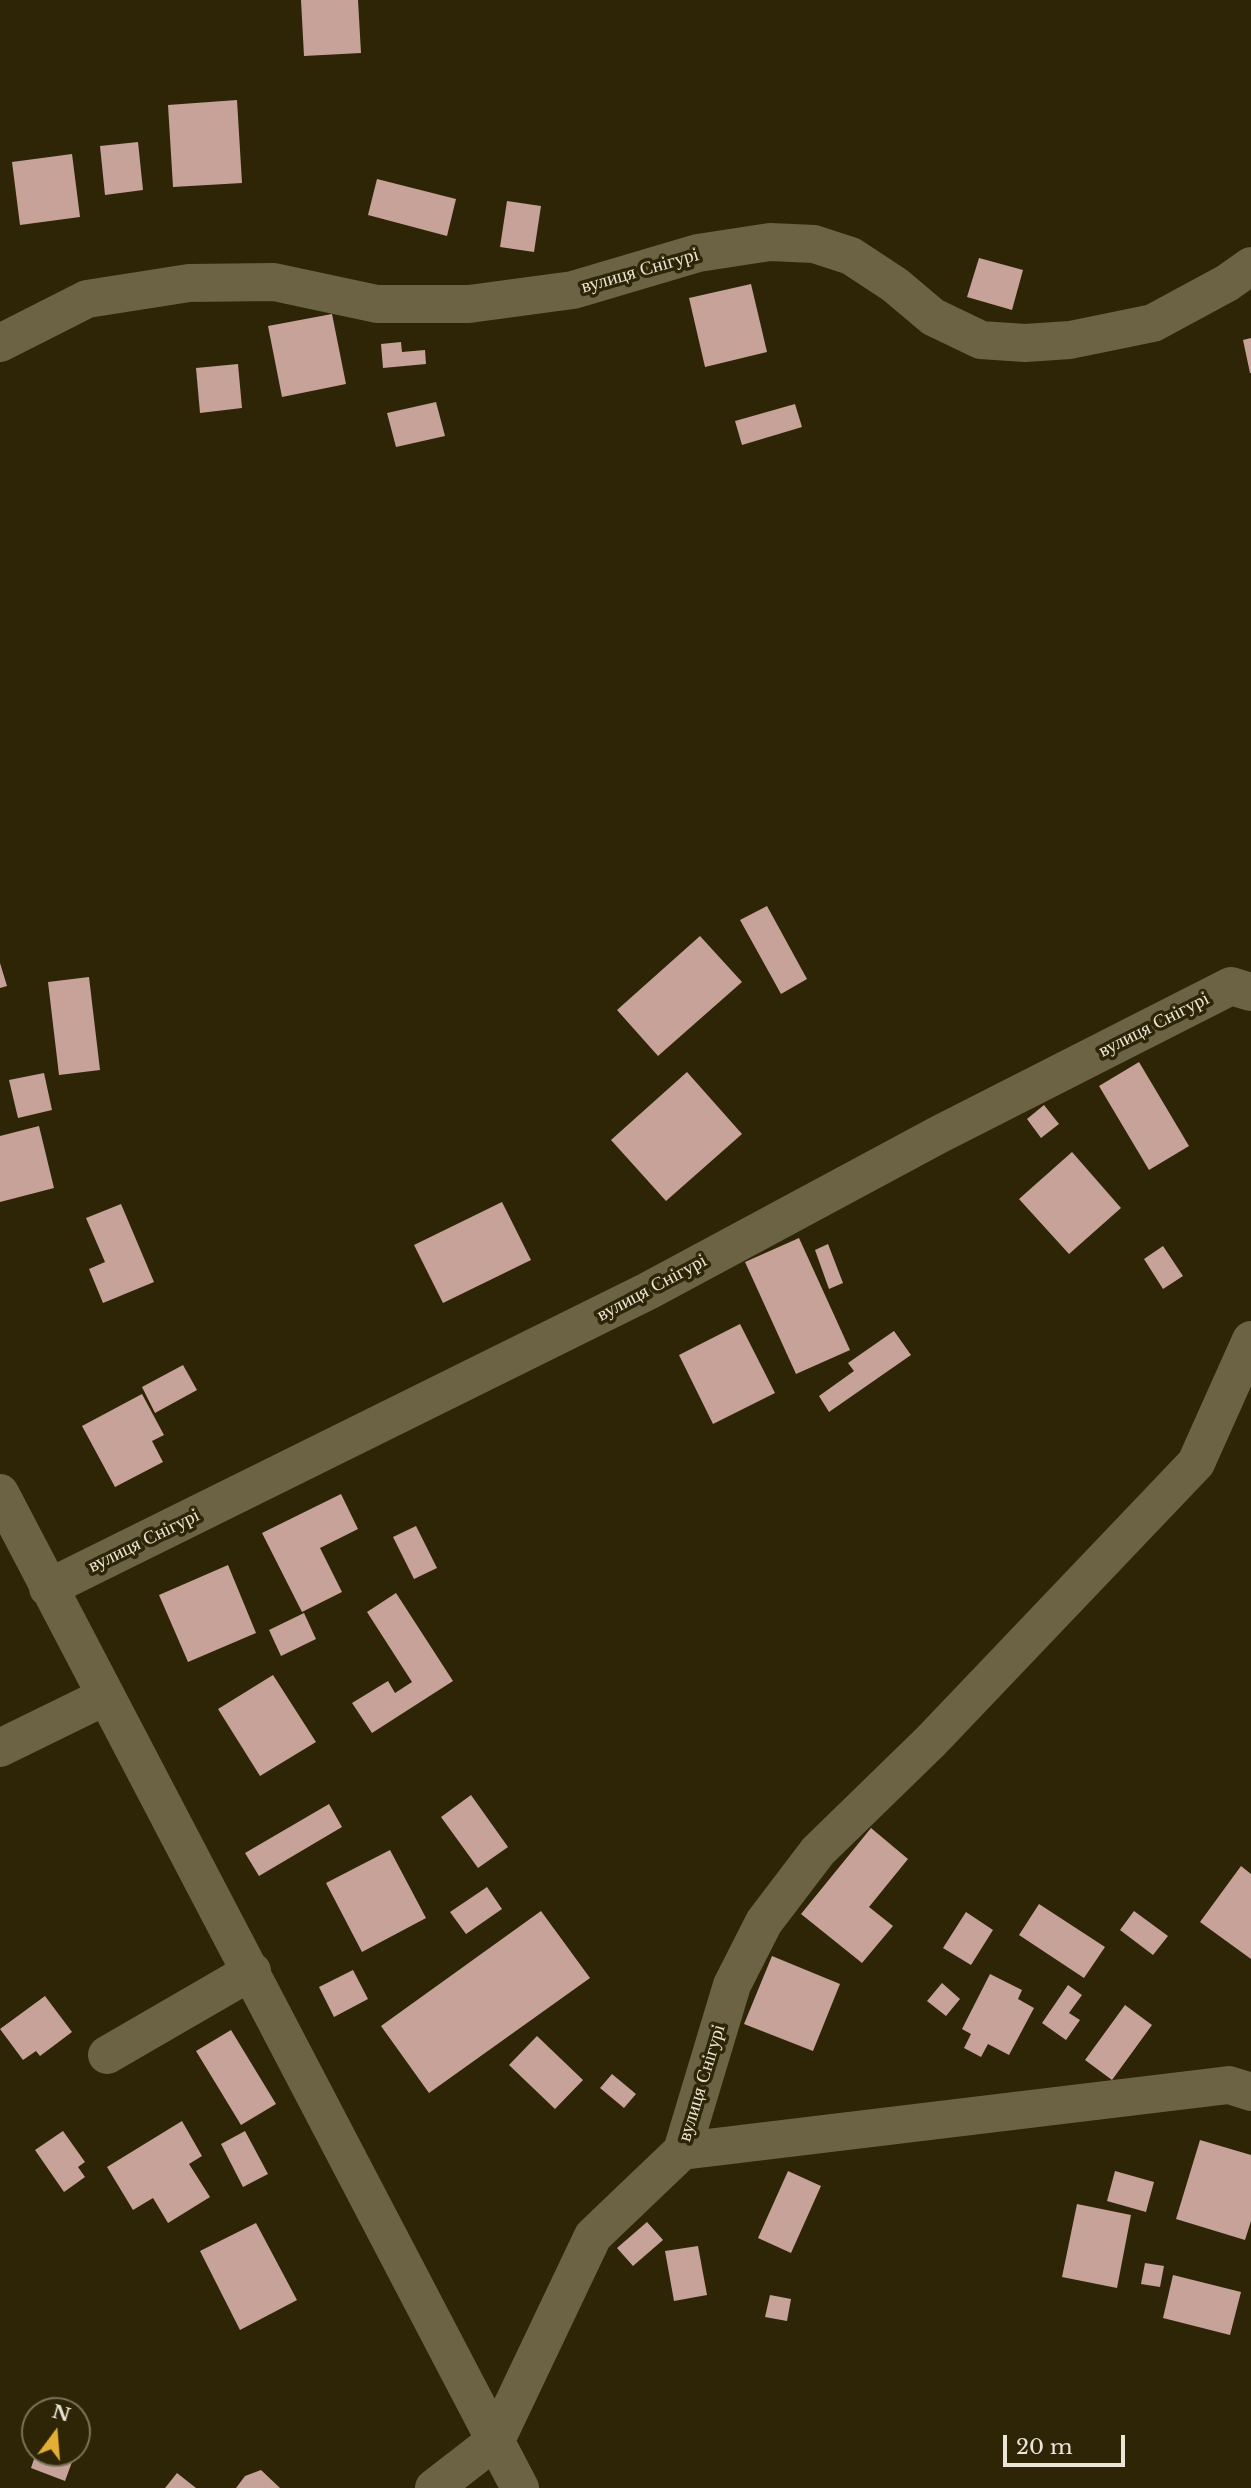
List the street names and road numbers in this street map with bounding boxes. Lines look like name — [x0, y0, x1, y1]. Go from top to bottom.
street label: вулиця Снігурі — [579, 243, 701, 299]
street label: вулиця Снігурі — [1095, 987, 1213, 1063]
street label: вулиця Снігурі — [593, 1249, 711, 1327]
street label: вулиця Снігурі — [85, 1504, 203, 1578]
street label: вулиця Снігурі — [673, 2022, 731, 2144]

